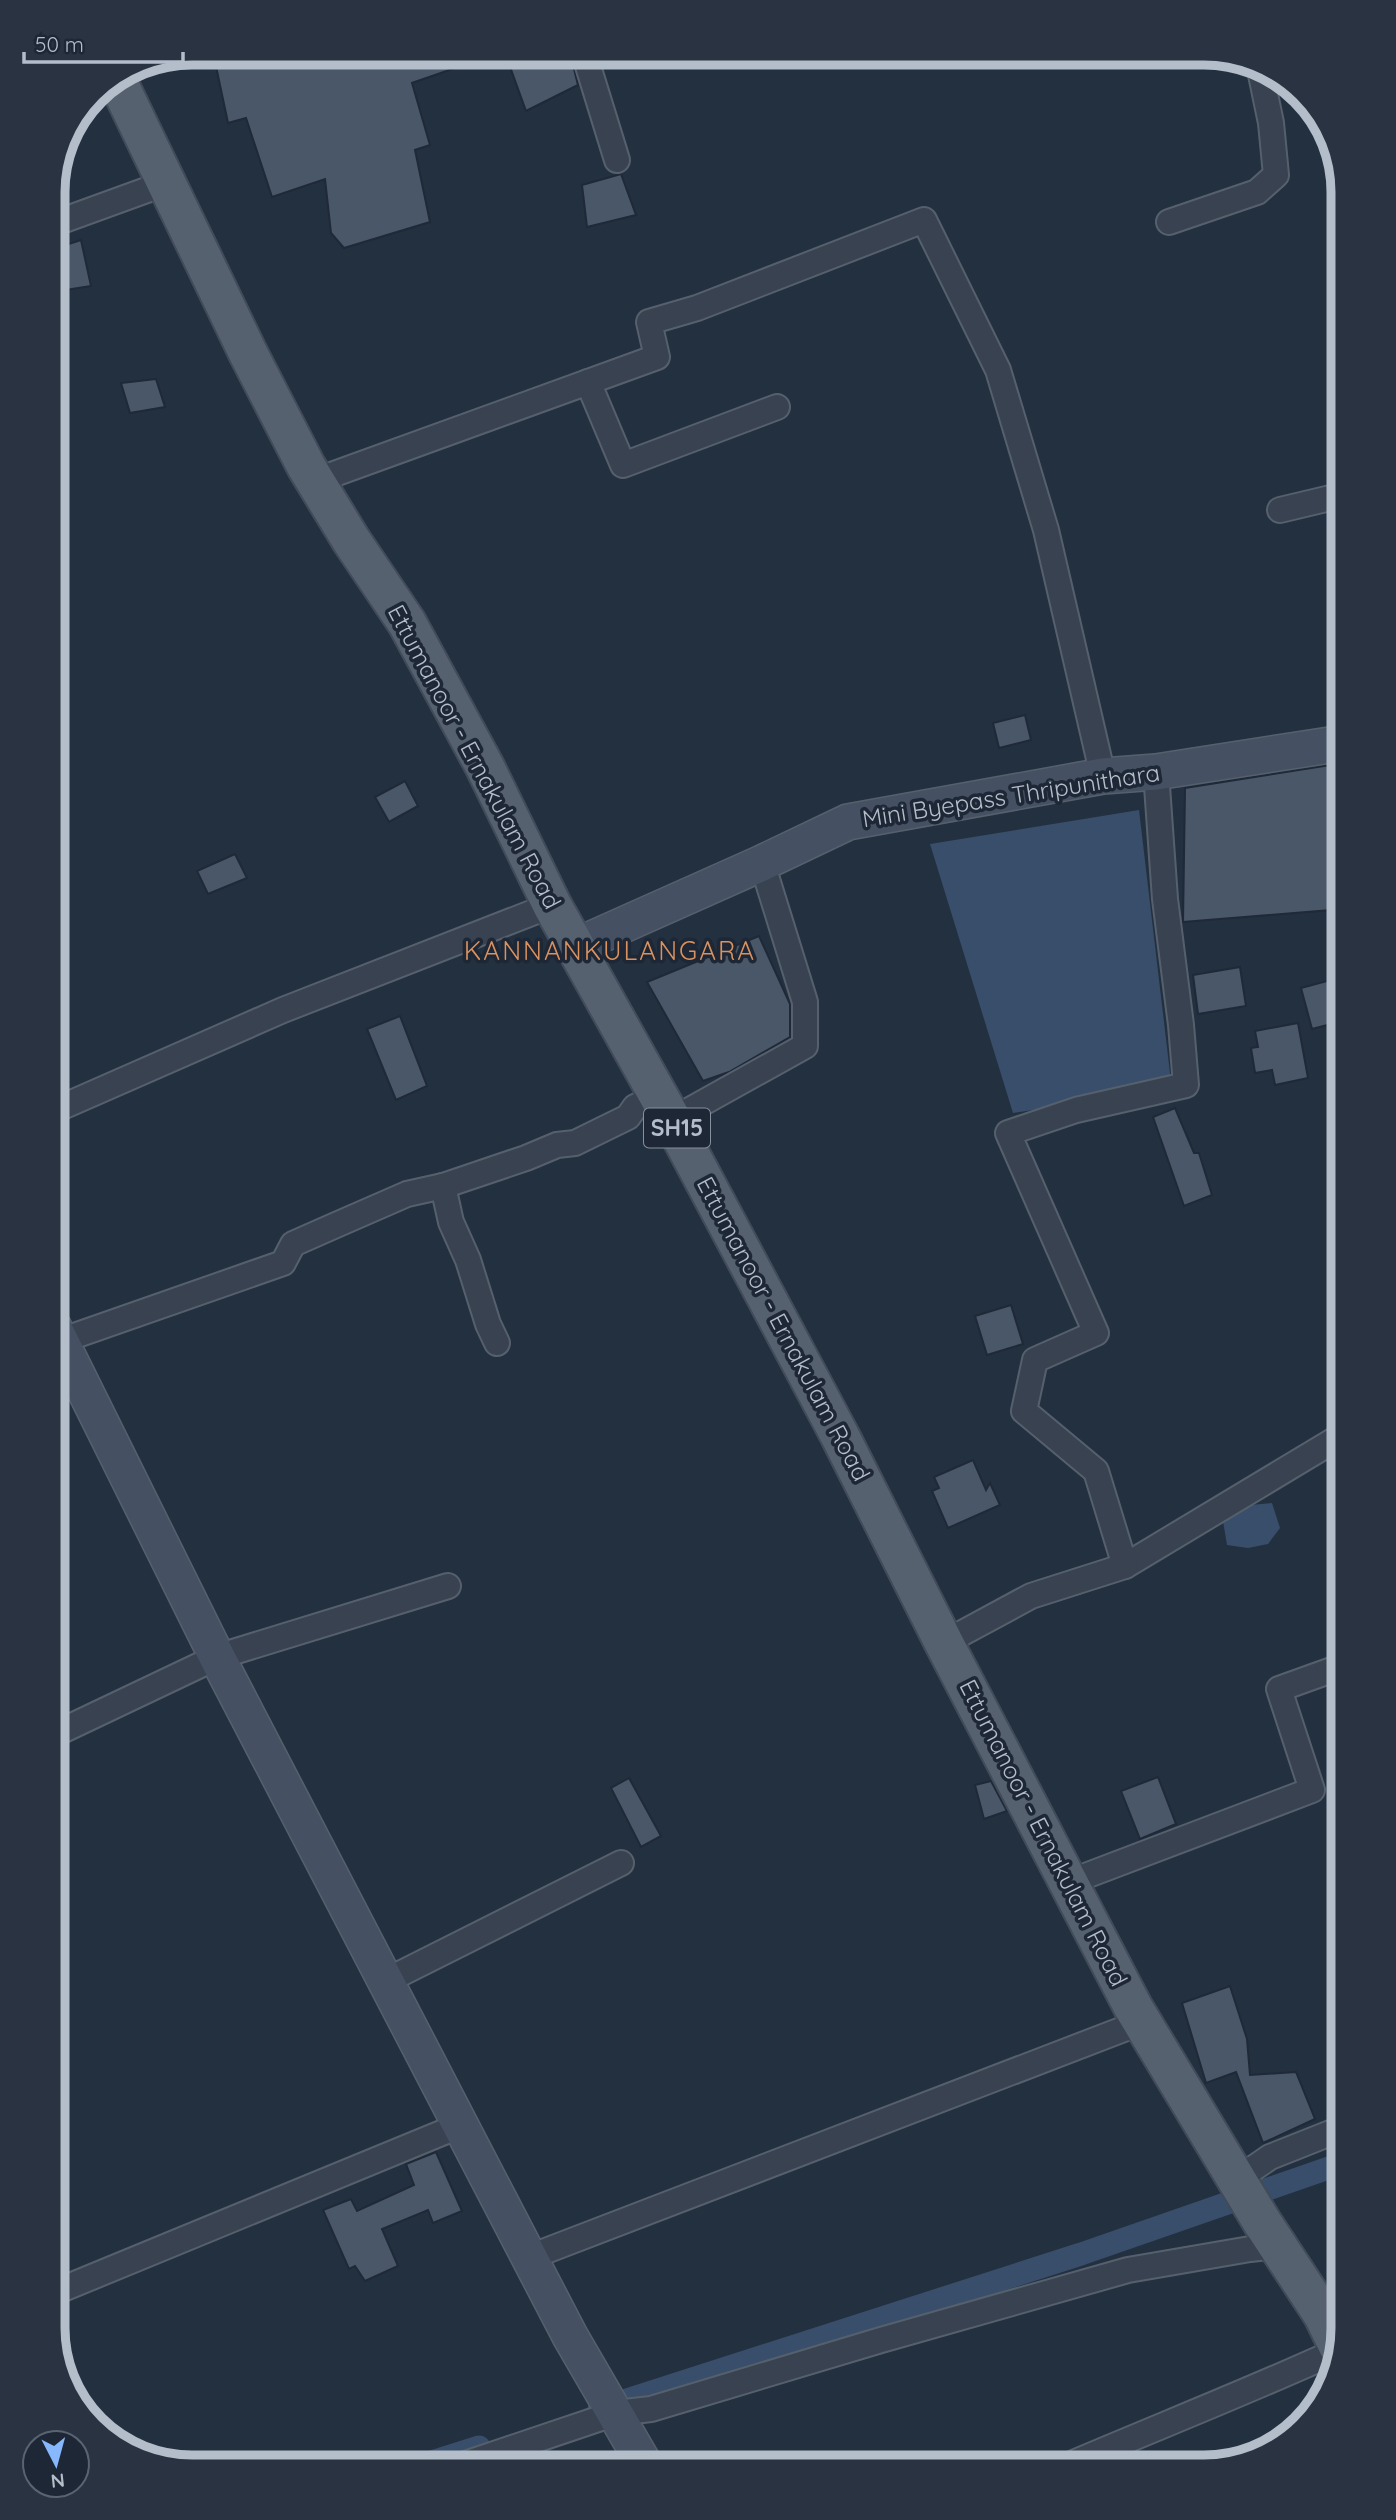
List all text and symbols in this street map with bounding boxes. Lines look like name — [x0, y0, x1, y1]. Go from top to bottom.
scale bar — [24, 21, 184, 65]
text: 50 m — [35, 31, 84, 57]
street label: Ettumanoor - Ernakulam Road — [382, 599, 568, 914]
street label: Mini Byepass Thripunithara — [860, 757, 1162, 833]
district label: KANNANKULANGARA — [464, 934, 756, 967]
road number: SH15 — [644, 1108, 710, 1148]
street label: Ettumanoor - Ernakulam Road — [691, 1171, 877, 1486]
street label: Ettumanoor - Ernakulam Road — [953, 1674, 1134, 1991]
north arrow — [21, 2429, 91, 2499]
text: N — [50, 2468, 66, 2494]

